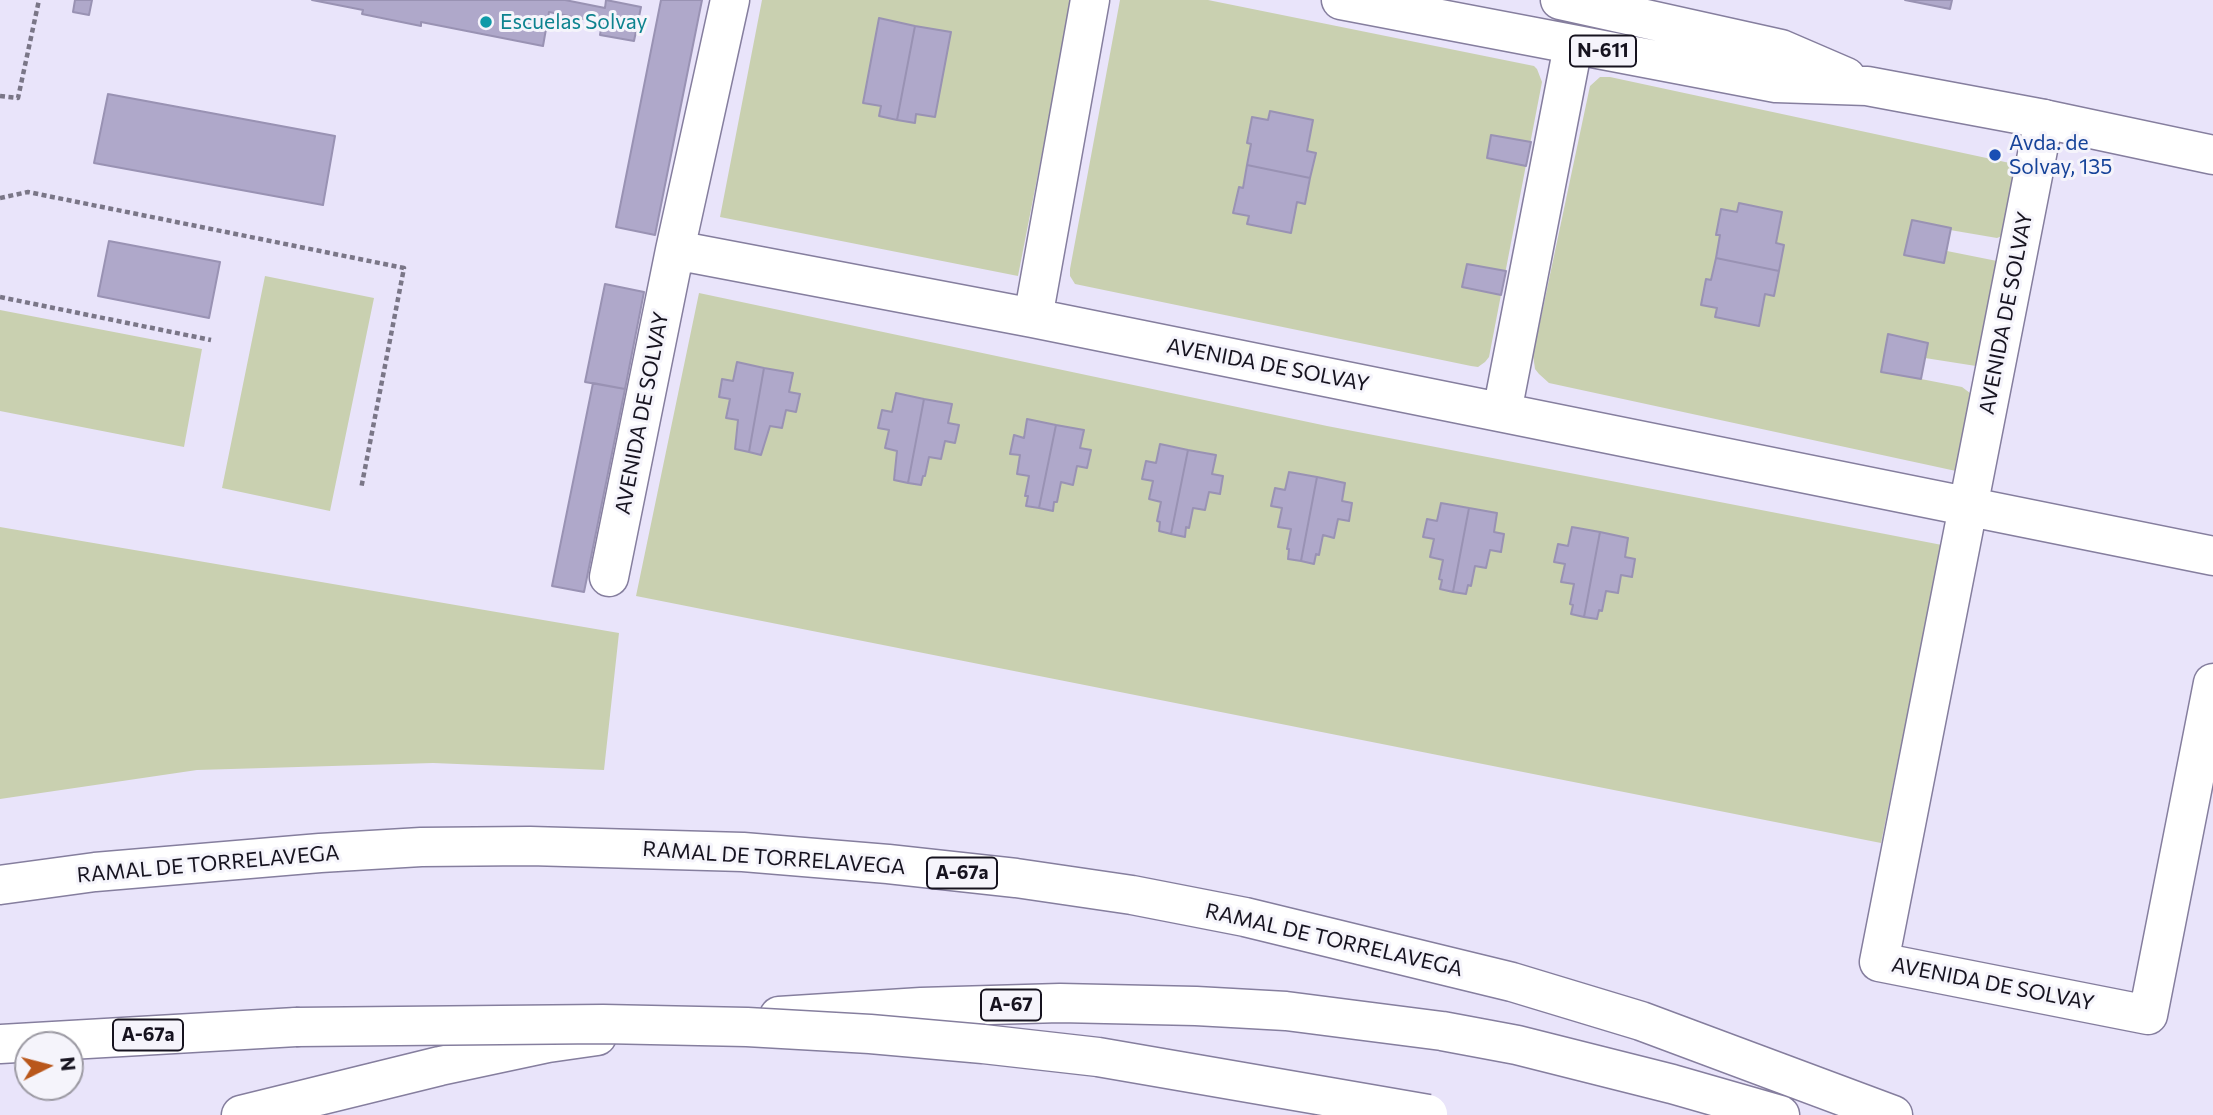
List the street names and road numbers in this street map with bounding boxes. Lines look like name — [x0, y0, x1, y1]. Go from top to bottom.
road number: N-611 — [1570, 36, 1636, 66]
street label: AVENIDA DE SOLVAY — [1974, 210, 2038, 416]
street label: AVENIDA DE SOLVAY — [610, 310, 674, 516]
street label: AVENIDA DE SOLVAY — [1165, 333, 1371, 397]
street label: RAMAL DE TORRELAVEGA — [642, 836, 906, 880]
street label: RAMAL DE TORRELAVEGA — [76, 840, 340, 888]
road number: A-67a — [927, 858, 997, 888]
street label: RAMAL DE TORRELAVEGA — [1203, 898, 1465, 982]
street label: AVENIDA DE SOLVAY — [1890, 952, 2096, 1016]
road number: A-67 — [981, 990, 1041, 1021]
road number: A-67a — [113, 1020, 183, 1050]

